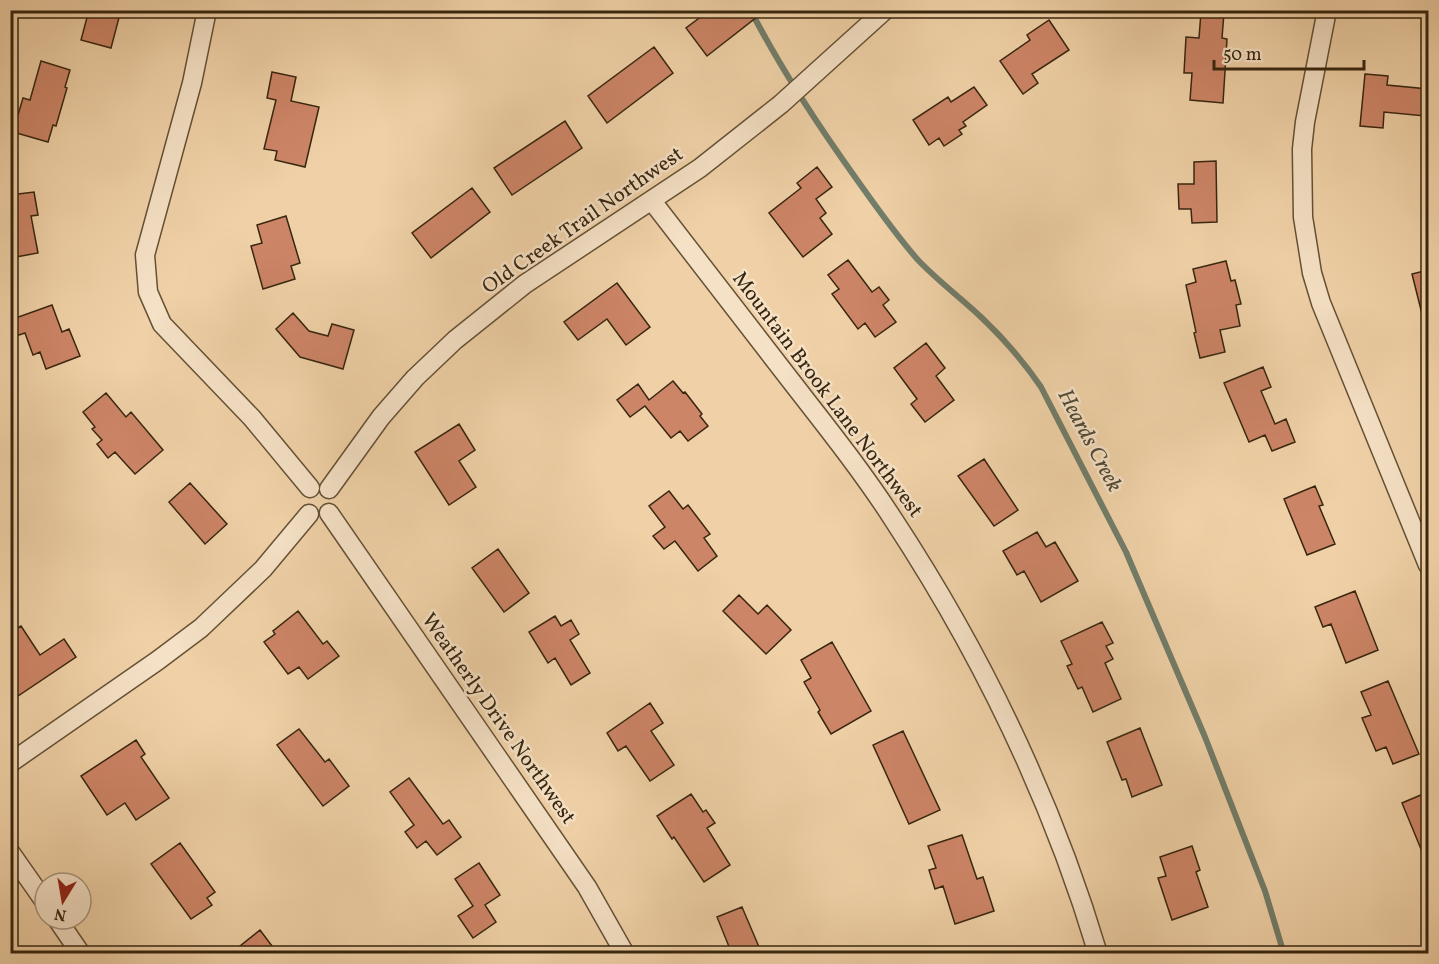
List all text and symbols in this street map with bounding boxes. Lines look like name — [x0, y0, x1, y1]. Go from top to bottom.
scale bar — [1214, 33, 1364, 71]
text: 50 m — [1223, 43, 1262, 68]
street label: Old Creek Trail Northwest — [477, 140, 689, 302]
street label: Mountain Brook Lane Northwest — [725, 266, 929, 524]
water label: Heards Creek — [1049, 384, 1129, 498]
street label: Weatherly Drive Northwest — [414, 608, 582, 830]
north arrow — [33, 871, 93, 931]
text: N — [52, 902, 68, 926]

